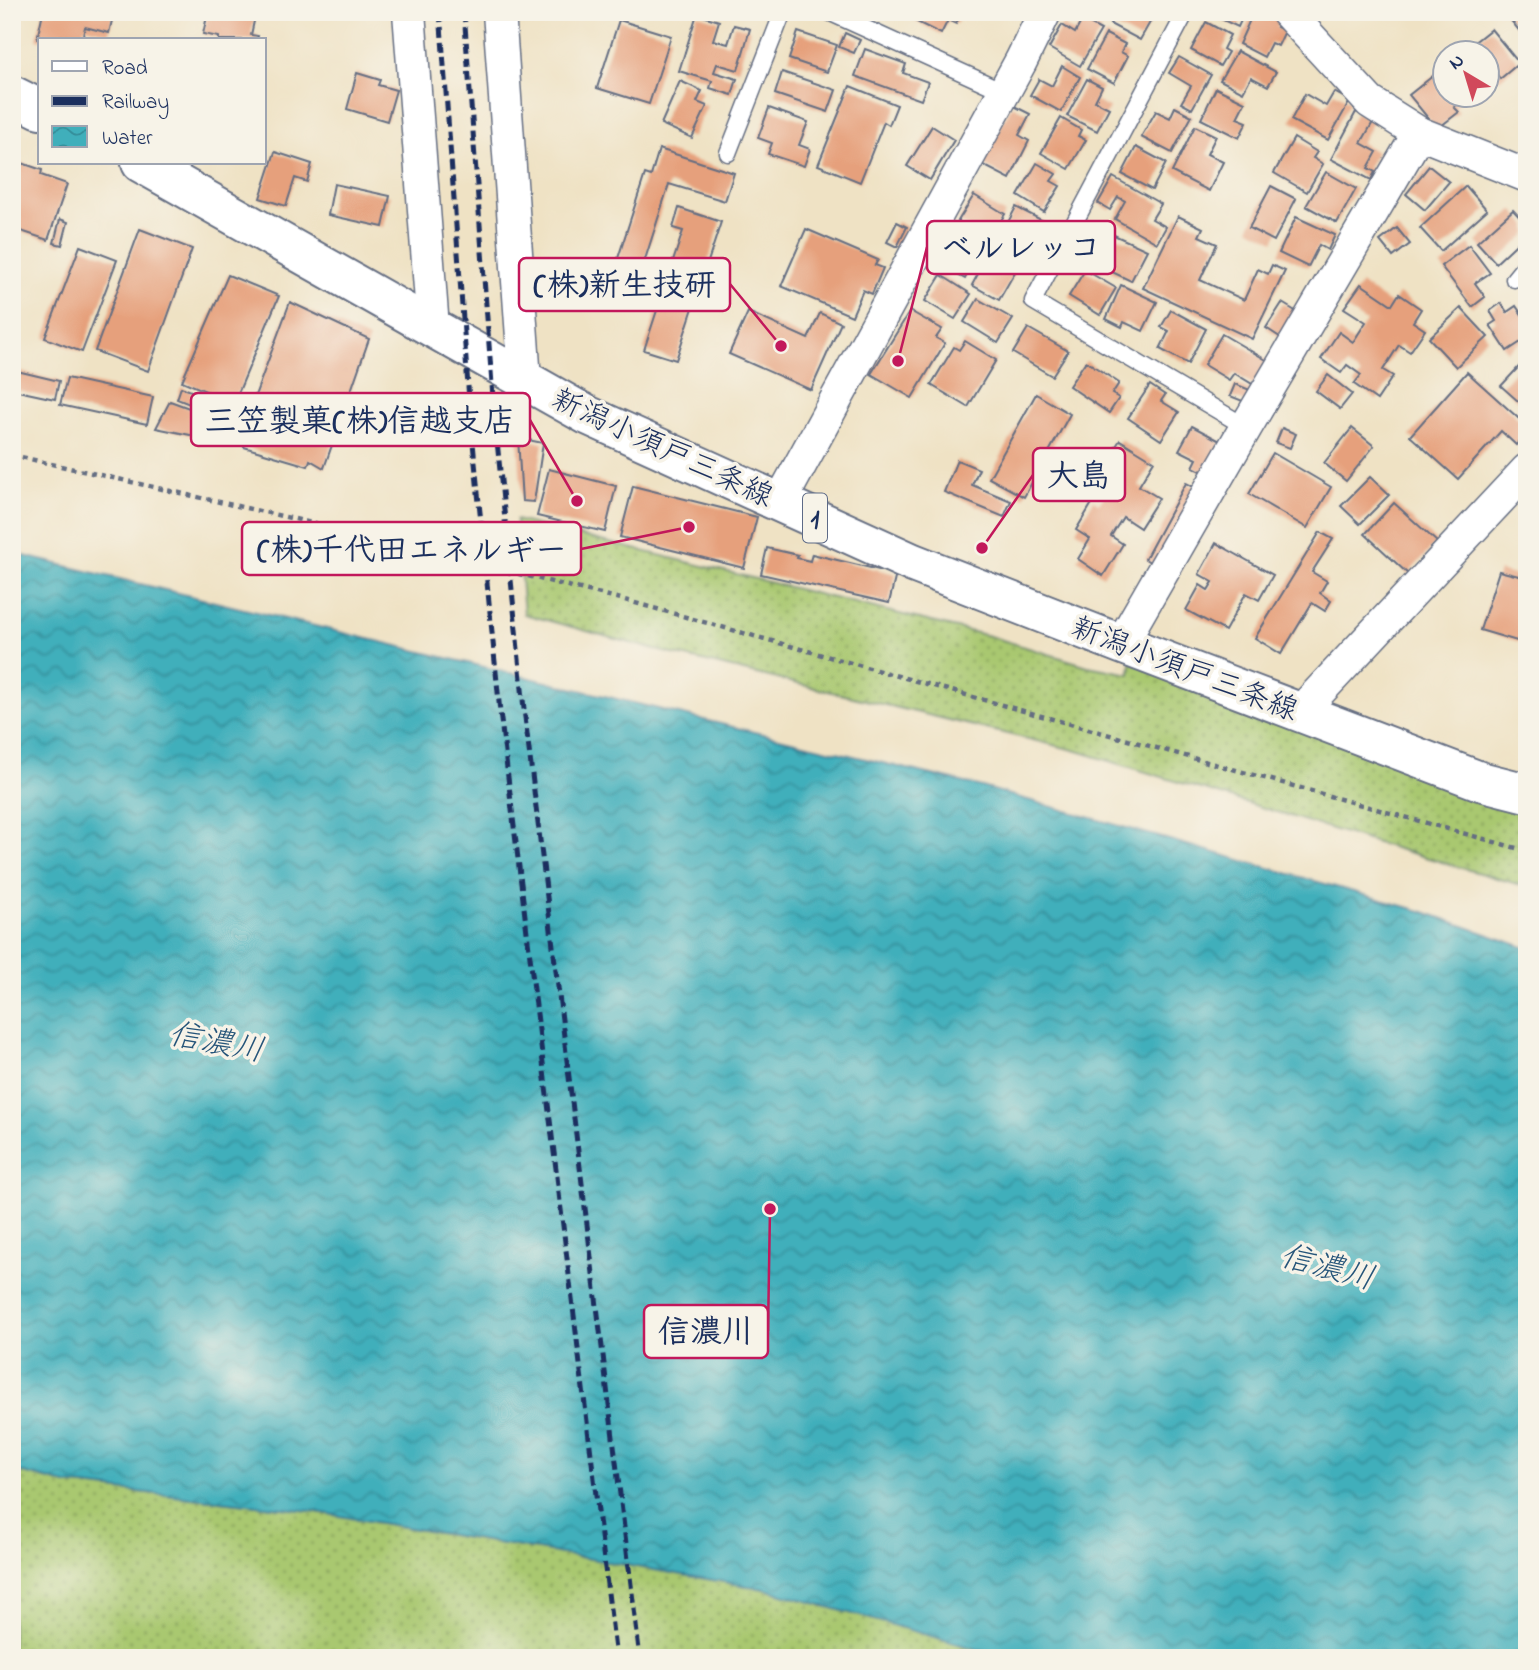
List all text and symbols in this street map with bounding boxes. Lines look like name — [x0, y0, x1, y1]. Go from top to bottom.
legend — [38, 38, 266, 164]
north arrow — [1430, 38, 1500, 108]
text: N — [1444, 48, 1471, 77]
text: Road — [102, 54, 148, 84]
text: Railway — [102, 88, 169, 120]
text: Water — [102, 124, 153, 154]
callout: ベルレッコ — [927, 221, 1115, 274]
text: ベルレッコ — [941, 227, 1101, 274]
callout: (株)新生技研 — [519, 258, 730, 311]
text: (株)新生技研 — [534, 264, 716, 311]
street label: 新潟小須戸三条線 — [544, 379, 780, 520]
callout: 三笠製菓(株)信越支店 — [191, 393, 530, 446]
text: 三笠製菓(株)信越支店 — [205, 400, 515, 447]
callout: 大島 — [1033, 448, 1125, 501]
text: 大島 — [1047, 455, 1111, 502]
road number: 1 — [803, 494, 827, 542]
callout: (株)千代田エネルギー — [242, 522, 581, 575]
text: (株)千代田エネルギー — [257, 529, 567, 576]
street label: 新潟小須戸三条線 — [1064, 607, 1304, 734]
water label: 信濃川 — [165, 1012, 268, 1077]
water label: 信濃川 — [1275, 1234, 1380, 1305]
callout: 信濃川 — [644, 1305, 768, 1358]
text: 信濃川 — [658, 1311, 754, 1358]

